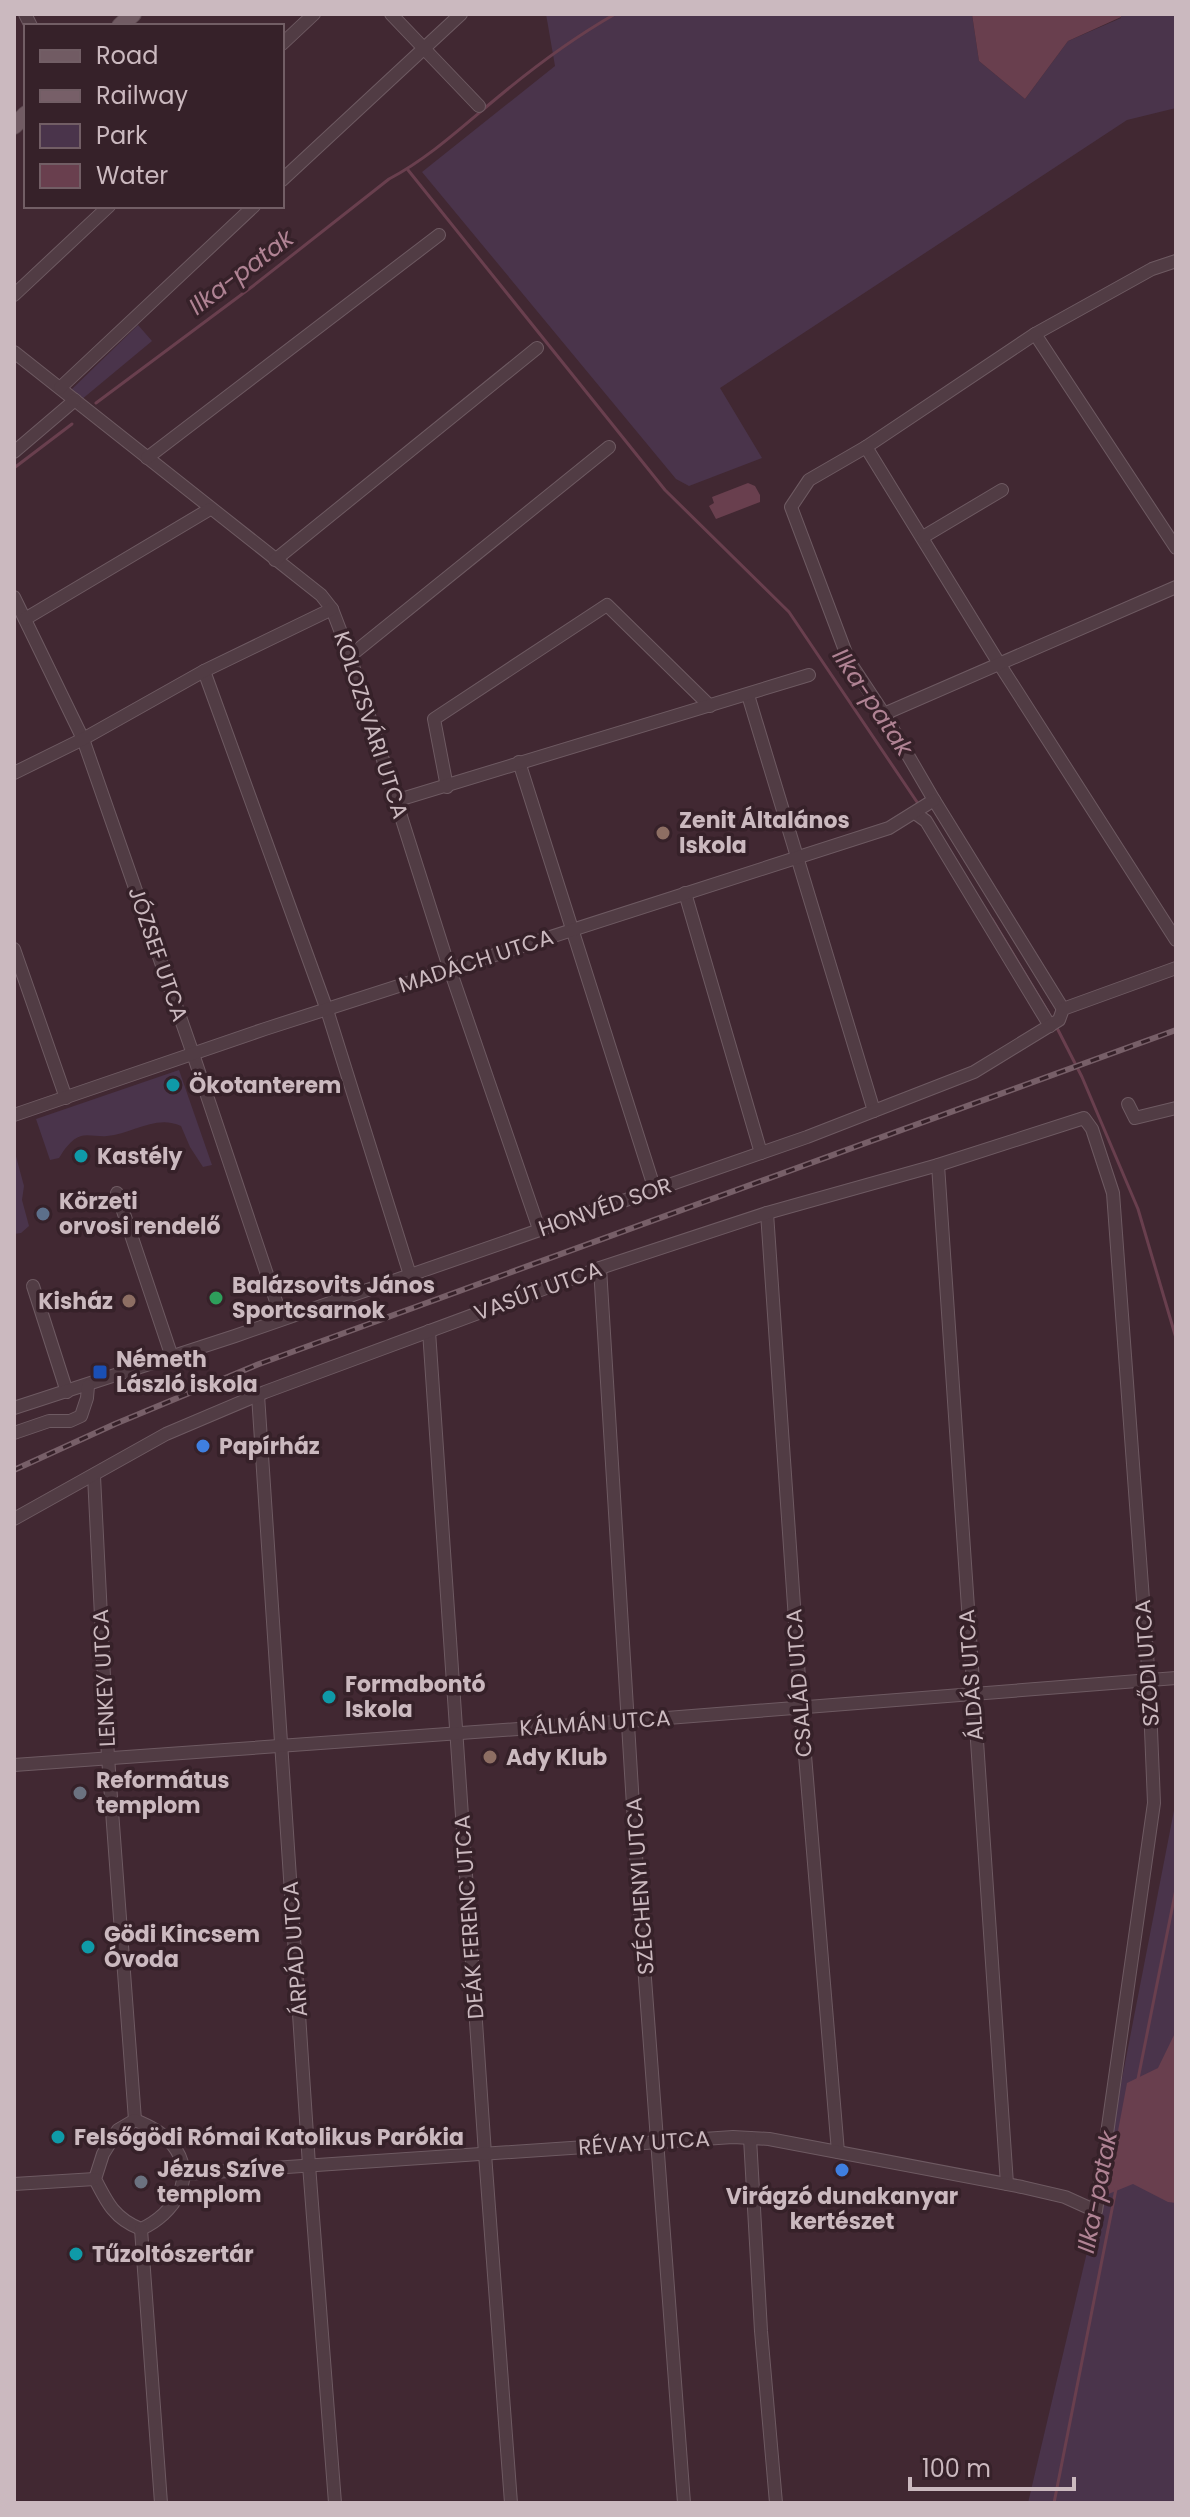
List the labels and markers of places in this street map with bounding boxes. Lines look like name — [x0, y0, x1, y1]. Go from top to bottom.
place label: Zenit Általános Iskola — [679, 805, 850, 861]
marker: Zenit Általános Iskola — [654, 824, 672, 842]
place label: Ökotanterem — [189, 1070, 341, 1101]
marker: Ökotanterem — [164, 1076, 182, 1094]
place label: Kastély — [97, 1141, 183, 1172]
marker: Kastély — [72, 1147, 90, 1165]
place label: Körzeti orvosi rendelő — [59, 1186, 220, 1242]
marker: Körzeti orvosi rendelő — [34, 1205, 52, 1223]
place label: Balázsovits János Sportcsarnok — [232, 1270, 435, 1326]
place label: Kisház — [38, 1286, 113, 1317]
marker: Balázsovits János Sportcsarnok — [207, 1289, 225, 1307]
marker: Kisház — [120, 1292, 138, 1310]
place label: Németh László iskola — [116, 1344, 258, 1400]
marker: Németh László iskola — [91, 1363, 109, 1381]
place label: Papírház — [219, 1431, 320, 1462]
marker: Papírház — [194, 1437, 212, 1455]
place label: Formabontó Iskola — [345, 1669, 485, 1725]
marker: Formabontó Iskola — [320, 1688, 338, 1706]
place label: Ady Klub — [506, 1742, 607, 1773]
marker: Ady Klub — [481, 1748, 499, 1766]
place label: Református templom — [96, 1765, 230, 1821]
marker: Református templom — [71, 1784, 89, 1802]
place label: Gödi Kincsem Óvoda — [104, 1919, 260, 1975]
marker: Gödi Kincsem Óvoda — [79, 1938, 97, 1956]
place label: Felsőgödi Római Katolikus Parókia — [74, 2122, 464, 2153]
marker: Felsőgödi Római Katolikus Parókia — [49, 2128, 67, 2146]
place label: Jézus Szíve templom — [157, 2154, 285, 2210]
marker: Virágzó dunakanyar kertészet — [833, 2161, 851, 2179]
marker: Jézus Szíve templom — [132, 2173, 150, 2191]
place label: Virágzó dunakanyar kertészet — [726, 2181, 958, 2237]
place label: Tűzoltószertár — [92, 2239, 254, 2270]
marker: Tűzoltószertár — [67, 2245, 85, 2263]

